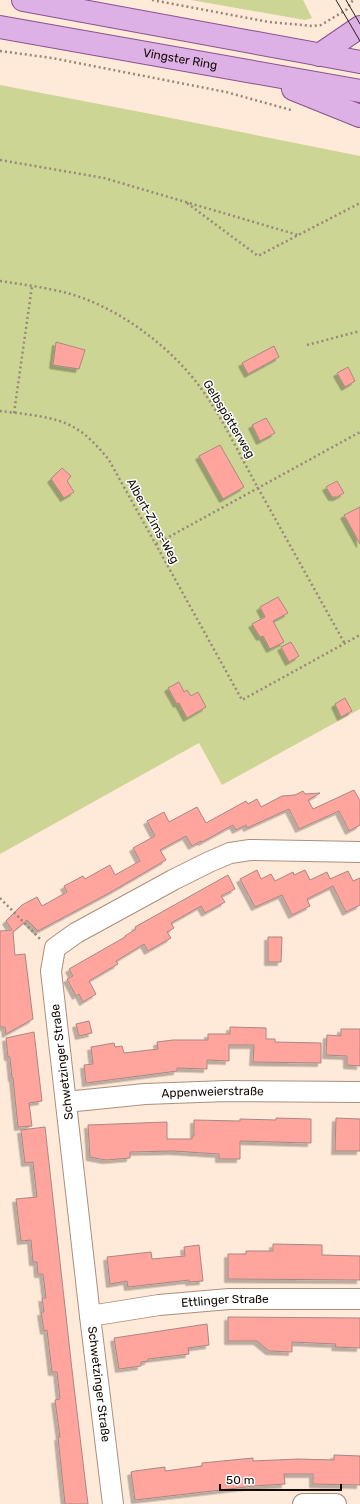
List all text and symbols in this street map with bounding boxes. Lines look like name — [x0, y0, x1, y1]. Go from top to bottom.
street label: Vingster Ring — [142, 46, 218, 73]
street label: Gelbspötterweg — [200, 377, 258, 461]
street label: Albert-Zims-Weg — [124, 476, 182, 566]
street label: Schwetzinger Straße — [48, 1003, 76, 1121]
street label: Appenweierstraße — [161, 1084, 264, 1100]
street label: Ettlinger Straße — [180, 1292, 269, 1310]
street label: Schwetzinger Straße — [85, 1325, 113, 1443]
scale bar — [220, 1466, 341, 1492]
text: 50 m — [226, 1473, 254, 1487]

